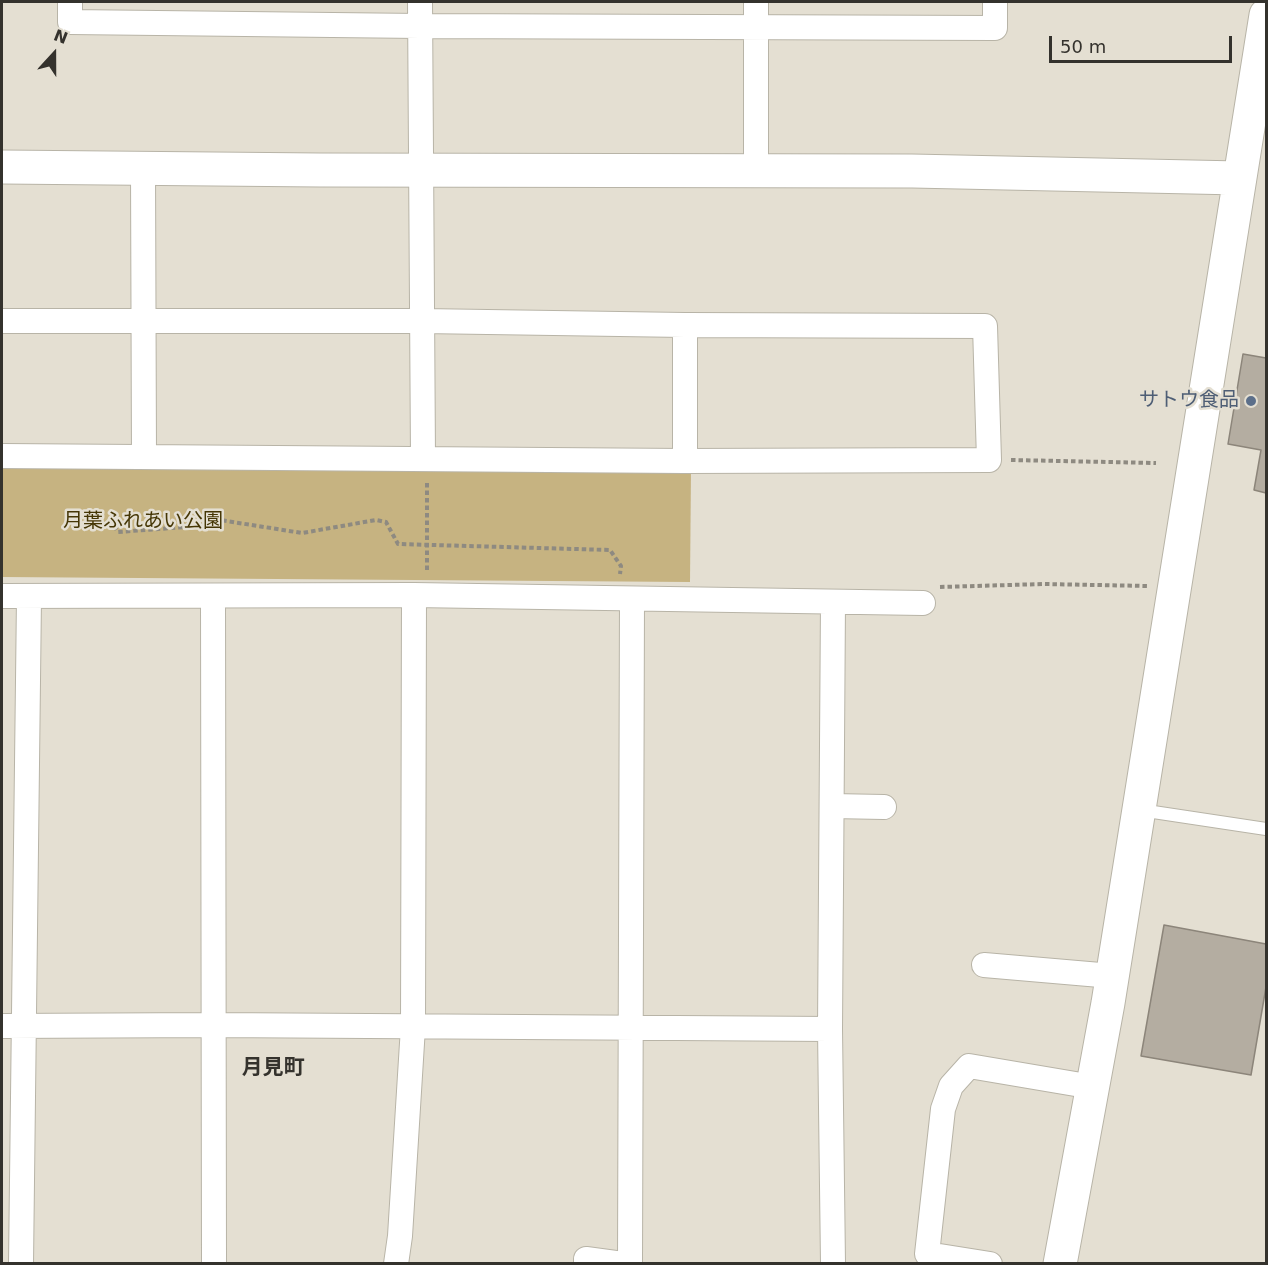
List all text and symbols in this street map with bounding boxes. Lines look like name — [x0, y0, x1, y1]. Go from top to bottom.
north arrow — [24, 24, 84, 84]
scale bar — [1052, 24, 1235, 62]
text: N — [51, 25, 70, 48]
text: 50 m — [1060, 36, 1106, 57]
place label: サトウ食品 — [1139, 389, 1239, 413]
marker: サトウ食品 — [1244, 394, 1258, 408]
park label: 月葉ふれあい公園 — [63, 510, 223, 534]
district label: 月見町 — [242, 1056, 304, 1082]

